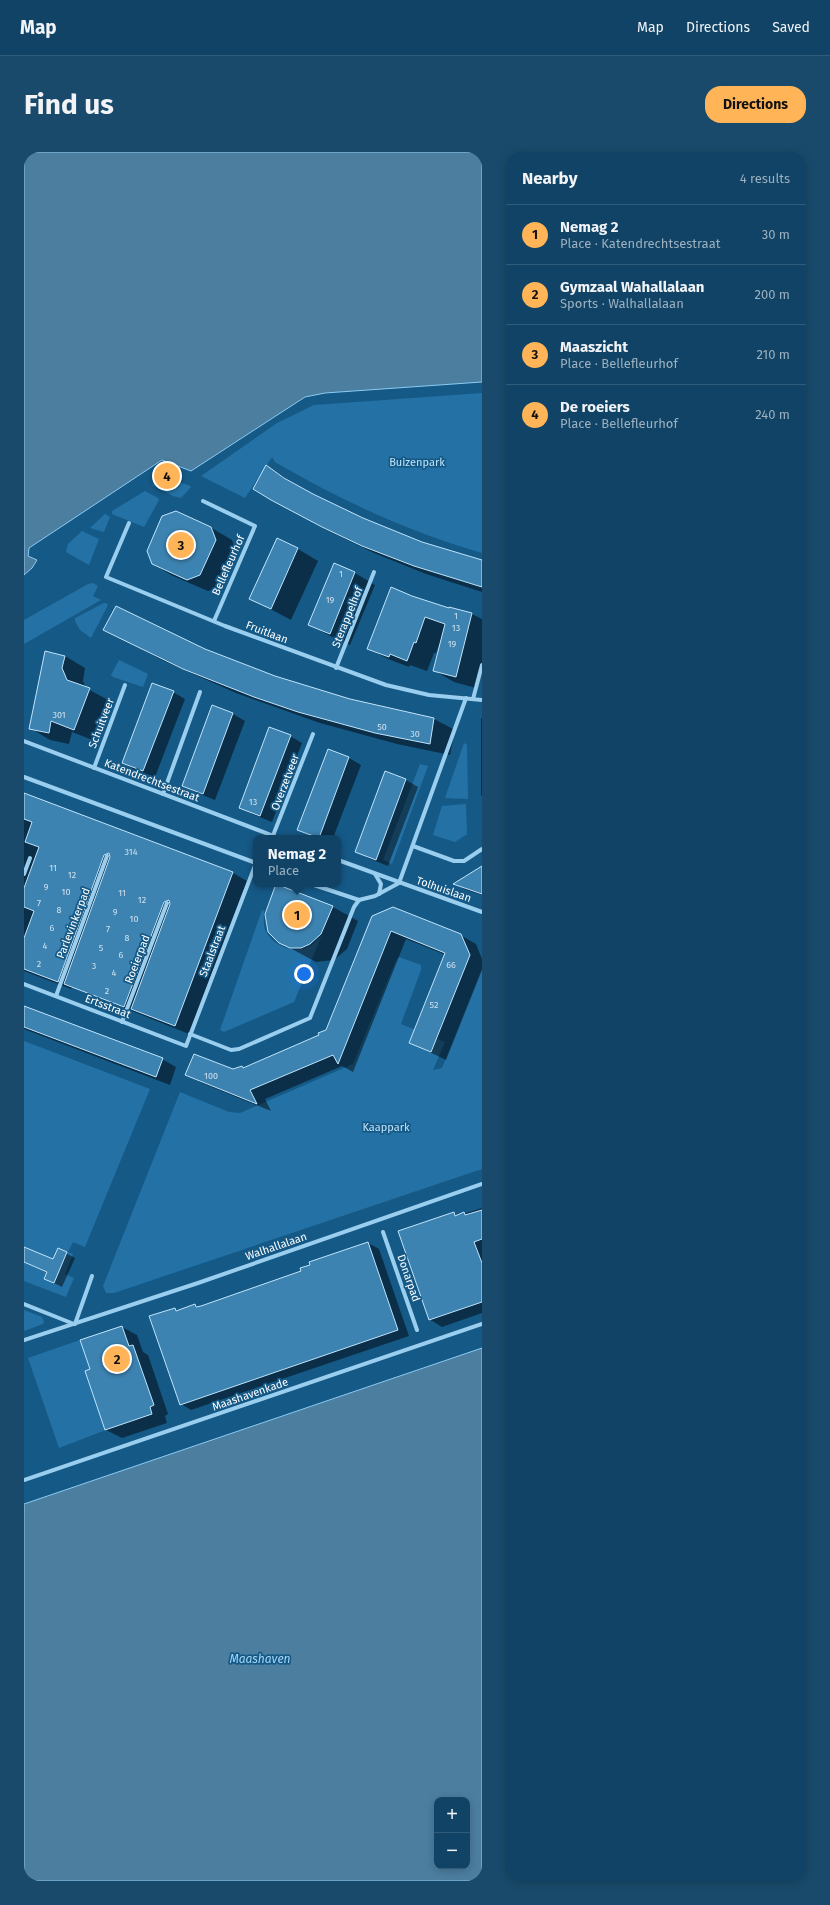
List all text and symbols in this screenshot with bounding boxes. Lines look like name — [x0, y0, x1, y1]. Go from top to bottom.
text: Map — [20, 16, 57, 39]
text: Map — [637, 19, 664, 36]
text: Directions — [686, 19, 750, 36]
text: Saved — [772, 19, 810, 36]
button: Directions — [705, 86, 806, 123]
text: Find us — [24, 88, 114, 121]
text: Nearby — [522, 168, 577, 189]
text: 4 results — [740, 171, 790, 186]
text: Nemag 2 — [560, 218, 619, 236]
text: 1 — [532, 227, 538, 242]
text: 30 m — [762, 227, 790, 242]
text: Place · Katendrechtsestraat — [560, 236, 720, 251]
text: Gymzaal Wahallalaan — [560, 278, 705, 296]
text: 2 — [532, 287, 538, 302]
text: 200 m — [754, 287, 790, 302]
text: Sports · Walhallalaan — [560, 296, 684, 311]
text: Maaszicht — [560, 338, 628, 356]
text: 3 — [532, 347, 538, 362]
text: 210 m — [756, 347, 790, 362]
text: Place · Bellefleurhof — [560, 356, 678, 371]
text: De roeiers — [560, 398, 630, 416]
text: 4 — [531, 407, 539, 422]
text: 240 m — [755, 407, 790, 422]
text: Place · Bellefleurhof — [560, 416, 678, 431]
park label: Buizenpark — [389, 456, 445, 469]
pin: 4 — [154, 461, 180, 491]
pin: 3 — [168, 530, 194, 560]
street label: Bellefleurhof — [209, 532, 248, 597]
house number: 1 — [339, 569, 343, 579]
street label: Sterappelhof — [329, 584, 366, 650]
house number: 19 — [326, 595, 335, 605]
house number: 1 — [454, 611, 458, 621]
street label: Fruitlaan — [244, 618, 290, 646]
house number: 13 — [452, 623, 460, 633]
house number: 19 — [448, 639, 457, 649]
street label: Schuitveer — [86, 696, 117, 750]
house number: 301 — [52, 710, 66, 720]
house number: 50 — [377, 722, 387, 732]
house number: 30 — [410, 729, 420, 739]
street label: Overzetveer — [269, 751, 302, 812]
street label: Katendrechtsestraat — [102, 756, 201, 805]
house number: 13 — [249, 797, 257, 807]
popup — [253, 835, 341, 887]
text: Nemag 2 — [268, 845, 326, 863]
house number: 314 — [125, 847, 138, 857]
house number: 11 — [49, 863, 57, 873]
text: Place — [268, 863, 299, 878]
house number: 12 — [68, 870, 76, 880]
street label: Tolhuislaan — [415, 874, 473, 905]
house number: 9 — [44, 882, 49, 892]
street label: Parlevinkerpad — [54, 886, 93, 960]
house number: 10 — [62, 887, 70, 897]
house number: 11 — [118, 888, 126, 898]
house number: 12 — [138, 895, 146, 905]
house number: 7 — [37, 898, 41, 908]
pin: 1 — [284, 900, 310, 930]
house number: 8 — [57, 905, 62, 915]
house number: 9 — [113, 907, 118, 917]
house number: 10 — [130, 914, 138, 924]
house number: 6 — [50, 923, 55, 933]
house number: 7 — [106, 924, 110, 934]
street label: Staalstraat — [197, 924, 228, 979]
street label: Roeierpad — [122, 933, 153, 985]
house number: 8 — [125, 933, 130, 943]
house number: 4 — [43, 941, 48, 951]
house number: 5 — [99, 943, 104, 953]
house number: 6 — [119, 950, 124, 960]
house number: 2 — [37, 959, 41, 969]
house number: 66 — [446, 960, 456, 970]
house number: 3 — [92, 961, 96, 971]
your location — [294, 964, 314, 984]
house number: 4 — [112, 968, 117, 978]
house number: 2 — [105, 986, 109, 996]
street label: Ertsstraat — [83, 992, 133, 1021]
house number: 52 — [430, 1000, 438, 1010]
house number: 100 — [204, 1071, 218, 1081]
park label: Kaappark — [362, 1121, 410, 1134]
street label: Walhallalaan — [244, 1230, 309, 1263]
street label: Donarpad — [394, 1253, 423, 1304]
pin: 2 — [104, 1344, 130, 1374]
street label: Maashavenkade — [210, 1375, 290, 1414]
water label: Maashaven — [229, 1652, 291, 1666]
map controls — [434, 1797, 470, 1869]
button: + — [434, 1797, 470, 1833]
button: − — [434, 1833, 470, 1869]

